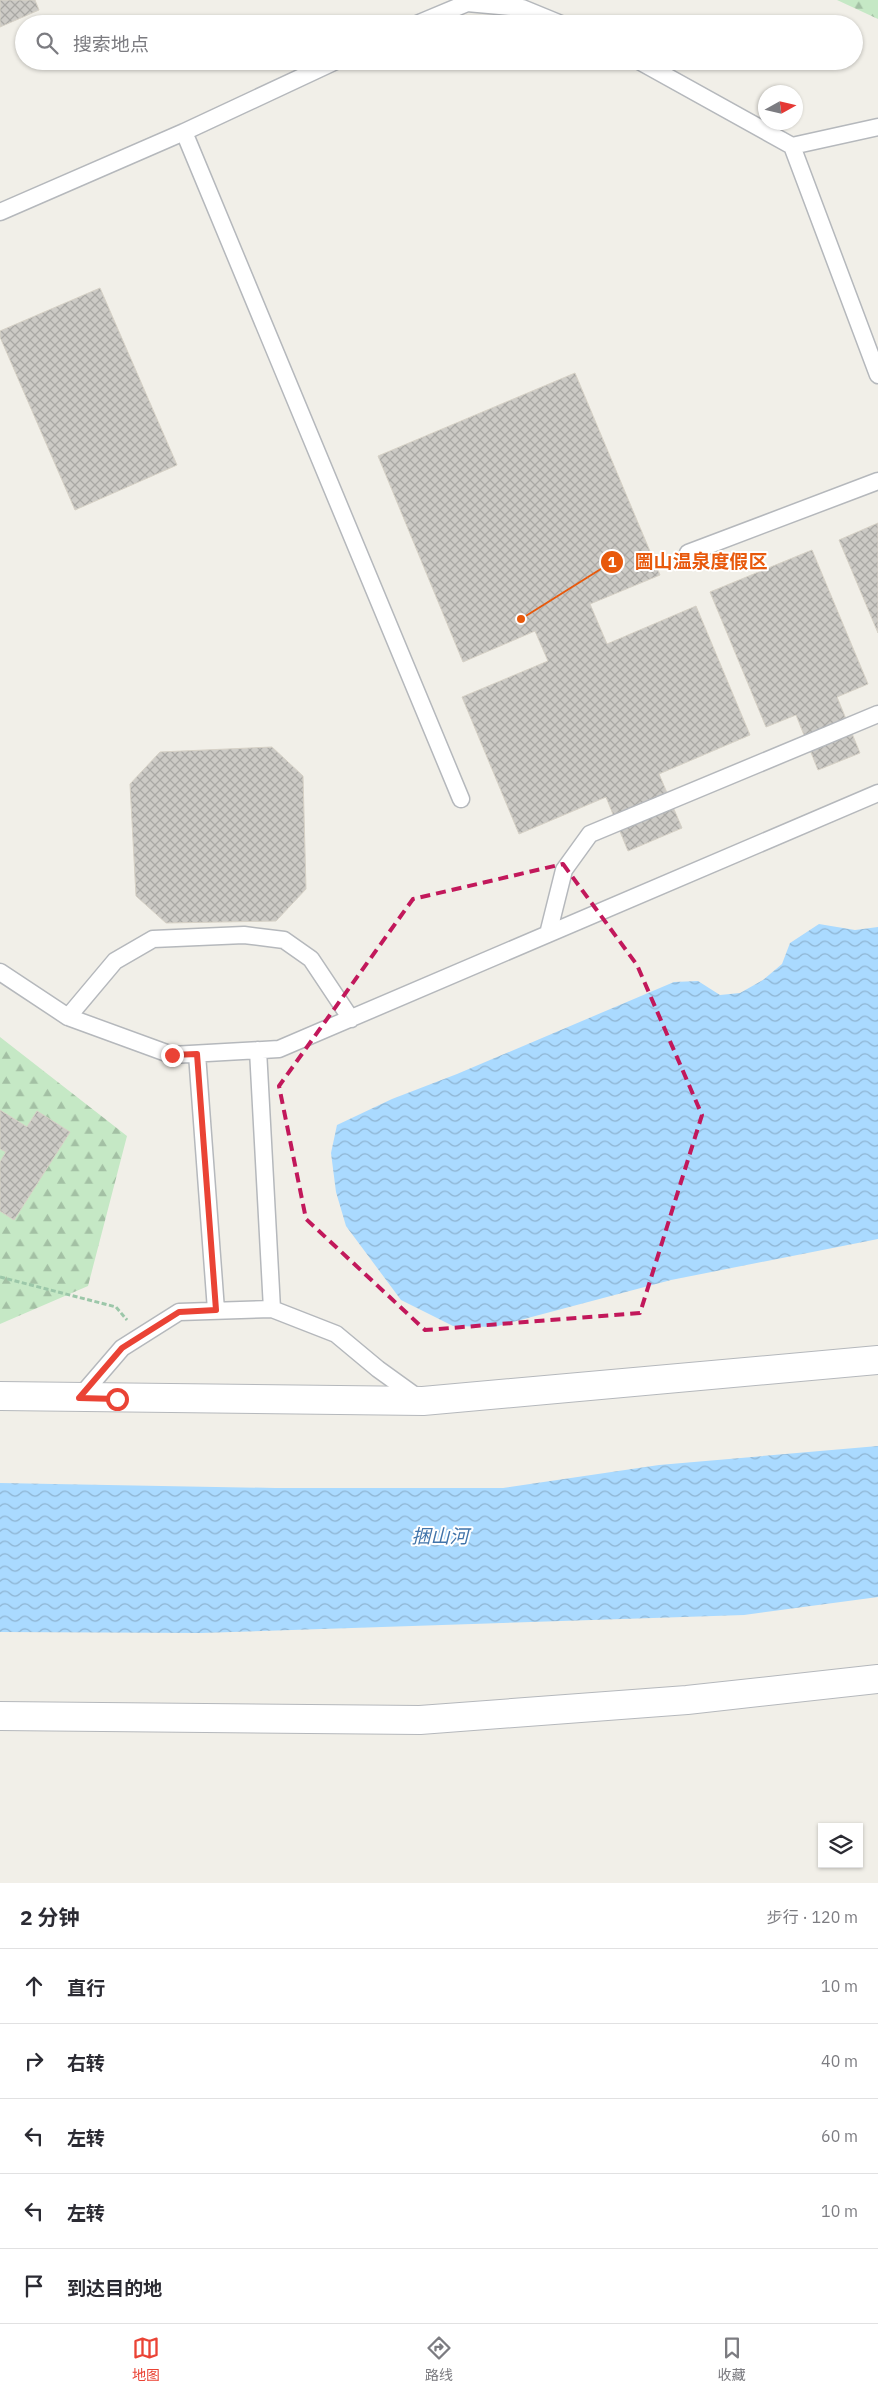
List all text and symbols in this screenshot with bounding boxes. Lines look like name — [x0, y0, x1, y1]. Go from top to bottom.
search box — [15, 15, 863, 70]
icon: search — [33, 29, 61, 57]
text: 搜索地点 — [73, 32, 149, 56]
north arrow — [758, 85, 803, 130]
callout: 圌山温泉度假区 — [599, 545, 777, 579]
text: 圌山温泉度假区 — [634, 549, 768, 573]
text: 1 — [607, 552, 617, 571]
route end — [161, 1044, 184, 1067]
route start — [106, 1388, 129, 1411]
water label: 捆山河 — [411, 1524, 472, 1548]
map controls — [818, 1823, 863, 1868]
button: layers — [818, 1823, 863, 1868]
text: 2 分钟 — [20, 1903, 80, 1931]
text: 步行 · 120 m — [767, 1907, 858, 1927]
icon: ahead — [20, 1972, 48, 2000]
text: 直行 — [67, 1976, 105, 2000]
text: 10 m — [821, 1976, 858, 1996]
icon: right — [20, 2047, 48, 2075]
text: 右转 — [67, 2051, 105, 2075]
text: 40 m — [821, 2051, 858, 2071]
icon: left — [20, 2122, 48, 2150]
text: 左转 — [67, 2126, 105, 2150]
text: 60 m — [821, 2126, 858, 2146]
icon: left — [20, 2197, 48, 2225]
text: 左转 — [67, 2201, 105, 2225]
text: 10 m — [821, 2201, 858, 2221]
icon: arrive — [20, 2272, 48, 2300]
text: 到达目的地 — [67, 2276, 162, 2300]
tab: 地图 — [132, 2334, 160, 2384]
tab: 路线 — [425, 2334, 453, 2384]
tab: 收藏 — [718, 2334, 746, 2384]

